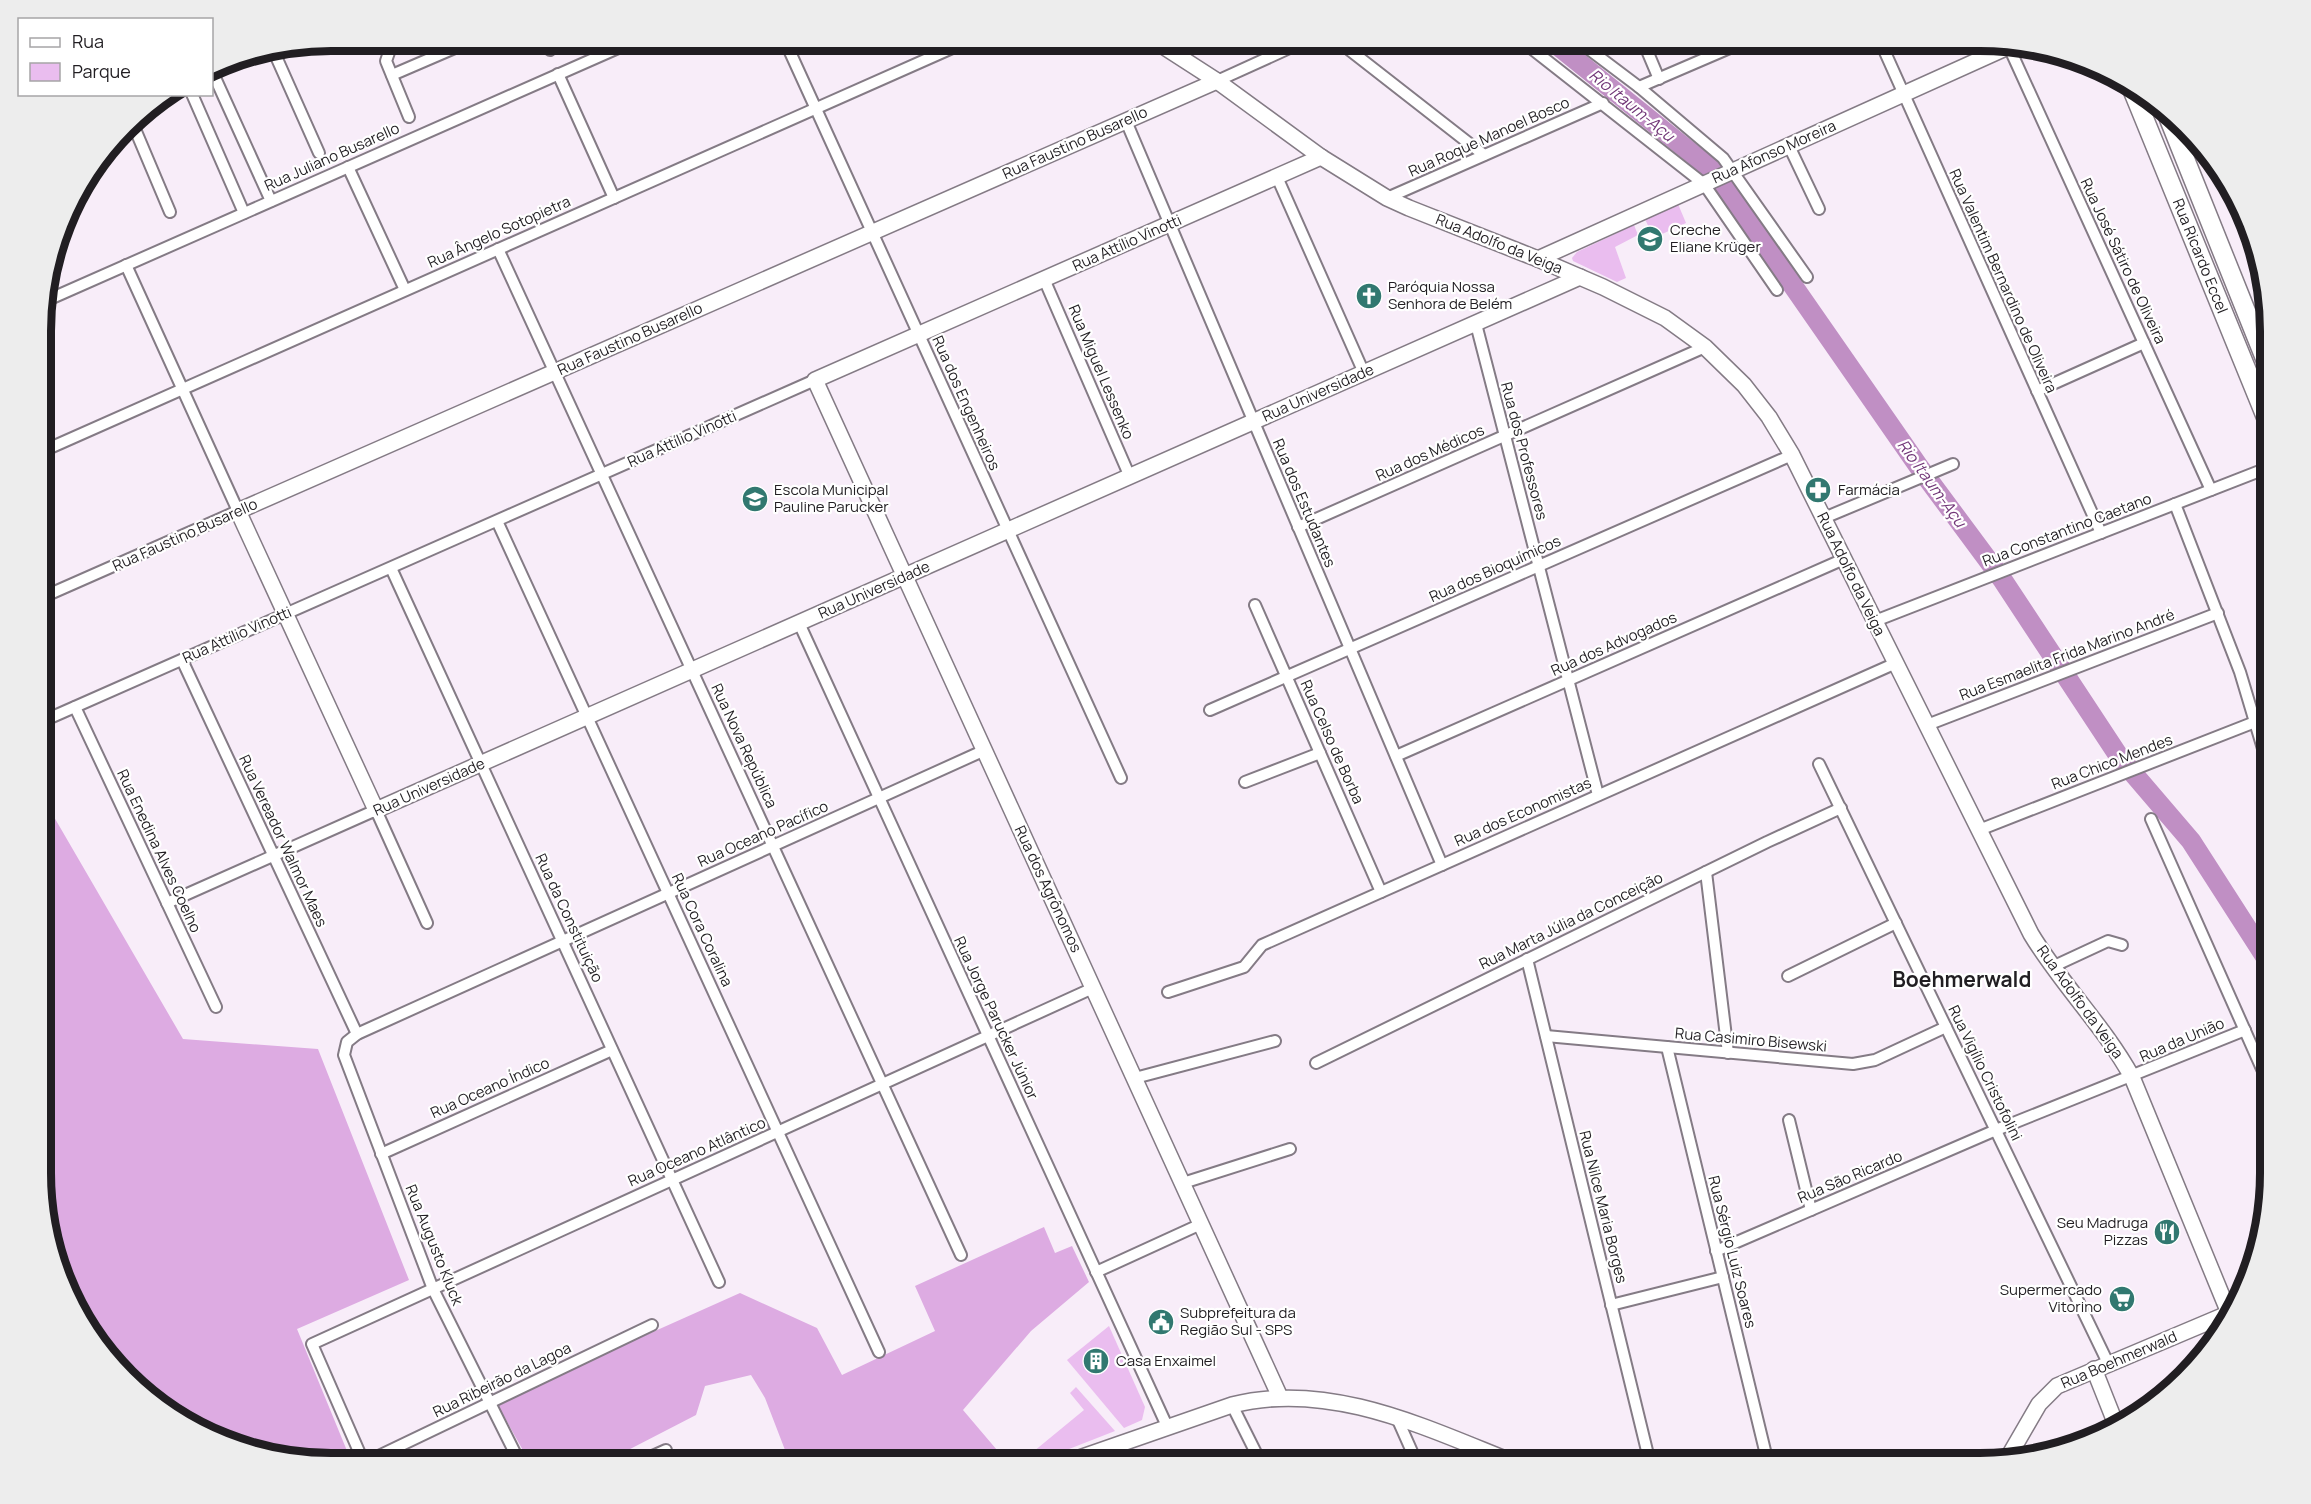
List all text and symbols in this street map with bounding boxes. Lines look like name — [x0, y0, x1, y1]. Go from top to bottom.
legend — [18, 18, 213, 96]
text: Rua — [72, 29, 104, 53]
text: Parque — [72, 59, 131, 83]
water label: Rio Itaum-Açu — [1585, 64, 1680, 147]
street label: Rua Roque Manoel Bosco — [1405, 91, 1573, 182]
street label: Rua Faustino Busarello — [999, 101, 1151, 184]
street label: Rua Afonso Moreira — [1708, 115, 1839, 188]
street label: Rua Juliano Busarello — [261, 117, 403, 196]
street label: Rua Valentim Bernardino de Oliveira — [1944, 165, 2062, 396]
street label: Rua José Sátiro de Oliveira — [2076, 174, 2171, 347]
street label: Rua Ângelo Sotopietra — [424, 191, 574, 273]
street label: Rua Ricardo Eccel — [2168, 195, 2233, 316]
street label: Rua Adolfo da Veiga — [1433, 208, 1566, 279]
street label: Rua Attílio Vinotti — [1069, 209, 1185, 276]
place label: Creche Eliane Krüger — [1670, 219, 1761, 257]
school or university icon: Creche Eliane Krüger — [1635, 224, 1665, 254]
place label: Paróquia Nossa Senhora de Belém — [1388, 276, 1512, 314]
church icon: Paróquia Nossa Senhora de Belém — [1354, 281, 1384, 311]
street label: Rua Faustino Busarello — [554, 297, 706, 380]
street label: Rua Miguel Lessenko — [1064, 301, 1139, 443]
street label: Rua dos Engenheiros — [927, 332, 1006, 473]
street label: Rua Universidade — [1259, 358, 1377, 427]
street label: Rua dos Professores — [1496, 380, 1553, 522]
street label: Rua Attílio Vinotti — [624, 405, 740, 472]
street label: Rua dos Médicos — [1372, 419, 1488, 486]
street label: Rua dos Estudantes — [1268, 435, 1341, 571]
water label: Rio Itaum-Açu — [1893, 435, 1972, 533]
pharmacy icon: Farmácia — [1803, 475, 1833, 505]
place label: Escola Municipal Pauline Parucker — [774, 479, 889, 517]
place label: Farmácia — [1838, 479, 1900, 500]
school or university icon: Escola Municipal Pauline Parucker — [740, 484, 770, 514]
street label: Rua Constantino Caetano — [1979, 488, 2154, 571]
street label: Rua Faustino Busarello — [109, 493, 261, 576]
street label: Rua Adolfo da Veiga — [1812, 508, 1891, 639]
street label: Rua dos Bioquímicos — [1426, 530, 1564, 607]
street label: Rua Universidade — [815, 555, 933, 624]
street label: Rua Attílio Vinotti — [179, 601, 295, 668]
street label: Rua Esmaelita Frida Marino André — [1956, 604, 2178, 705]
street label: Rua dos Advogados — [1548, 606, 1680, 681]
street label: Rua Celso de Borba — [1296, 676, 1369, 807]
street label: Rua Nova República — [706, 680, 783, 812]
street label: Rua Chico Mendes — [2048, 729, 2176, 794]
street label: Rua Vereador Walmor Maes — [234, 751, 333, 930]
street label: Rua Universidade — [370, 752, 488, 821]
street label: Rua Enedina Alves Coelho — [112, 766, 207, 936]
street label: Rua dos Economistas — [1451, 772, 1595, 851]
street label: Rua Oceano Pacífico — [694, 795, 832, 872]
street label: Rua dos Agrônomos — [1010, 822, 1087, 956]
street label: Rua da Constituição — [530, 850, 609, 986]
street label: Rua Marta Júlia da Conceição — [1475, 867, 1666, 974]
street label: Rua Cora Coralina — [667, 870, 738, 990]
street label: Rua Jorge Parucker Júnior — [949, 933, 1044, 1103]
street label: Rua Adolfo da Veiga — [2032, 941, 2129, 1063]
district label: Boehmerwald — [1893, 965, 2031, 993]
street label: Rua Vigílio Cristofolini — [1943, 1001, 2027, 1144]
street label: Rua da União — [2136, 1012, 2227, 1067]
street label: Rua Casimiro Bisewski — [1674, 1022, 1828, 1057]
street label: Rua Oceano Índico — [427, 1052, 553, 1123]
street label: Rua Oceano Atlântico — [625, 1112, 769, 1191]
street label: Rua Nilce Maria Borges — [1574, 1128, 1633, 1286]
street label: Rua São Ricardo — [1794, 1145, 1905, 1208]
street label: Rua Sérgio Luiz Soares — [1703, 1173, 1762, 1330]
street label: Rua Augusto Kluck — [401, 1181, 468, 1309]
place label: Seu Madruga Pizzas — [2057, 1212, 2148, 1250]
restaurant icon: Seu Madruga Pizzas — [2152, 1217, 2182, 1247]
place label: Supermercado Vitorino — [2000, 1279, 2102, 1317]
supermarket icon: Supermercado Vitorino — [2107, 1284, 2137, 1314]
place label: Subprefeitura da Região Sul - SPS — [1180, 1302, 1296, 1340]
public building icon: Subprefeitura da Região Sul - SPS — [1146, 1307, 1176, 1337]
street label: Rua Boehmerwald — [2058, 1326, 2180, 1393]
street label: Rua Ribeirão da Lagoa — [429, 1337, 574, 1422]
building icon: Casa Enxaimel — [1081, 1346, 1111, 1376]
place label: Casa Enxaimel — [1116, 1350, 1216, 1371]

